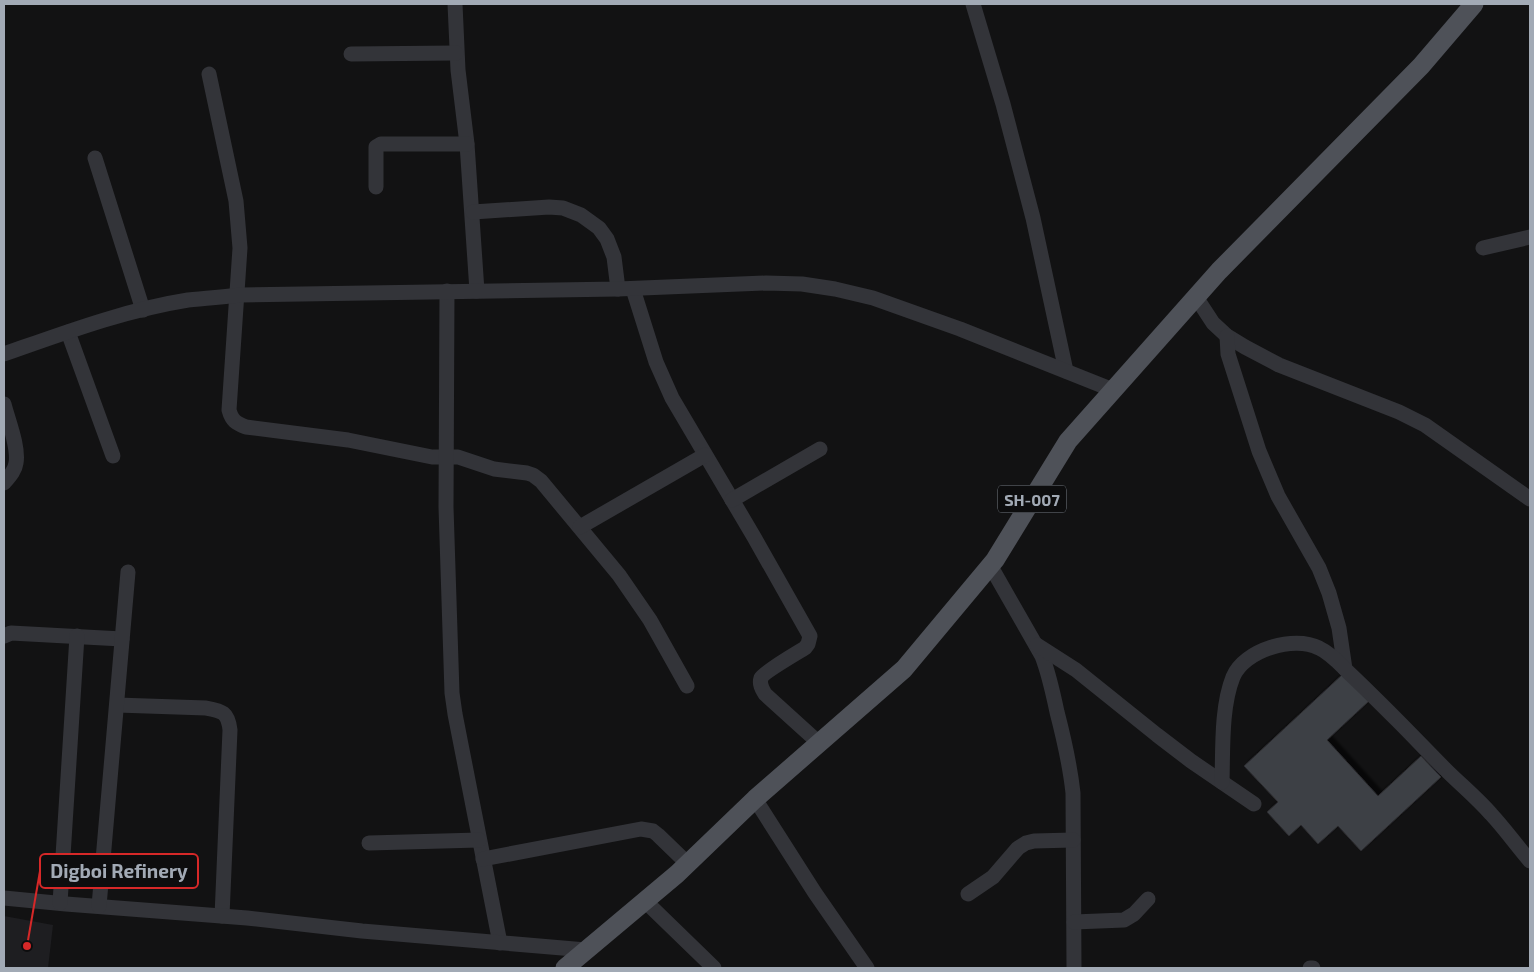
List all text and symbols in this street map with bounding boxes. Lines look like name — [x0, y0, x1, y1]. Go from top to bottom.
road number: SH-007 — [998, 486, 1066, 512]
callout: Digboi Refinery — [40, 854, 198, 888]
text: Digboi Refinery — [50, 859, 188, 883]

